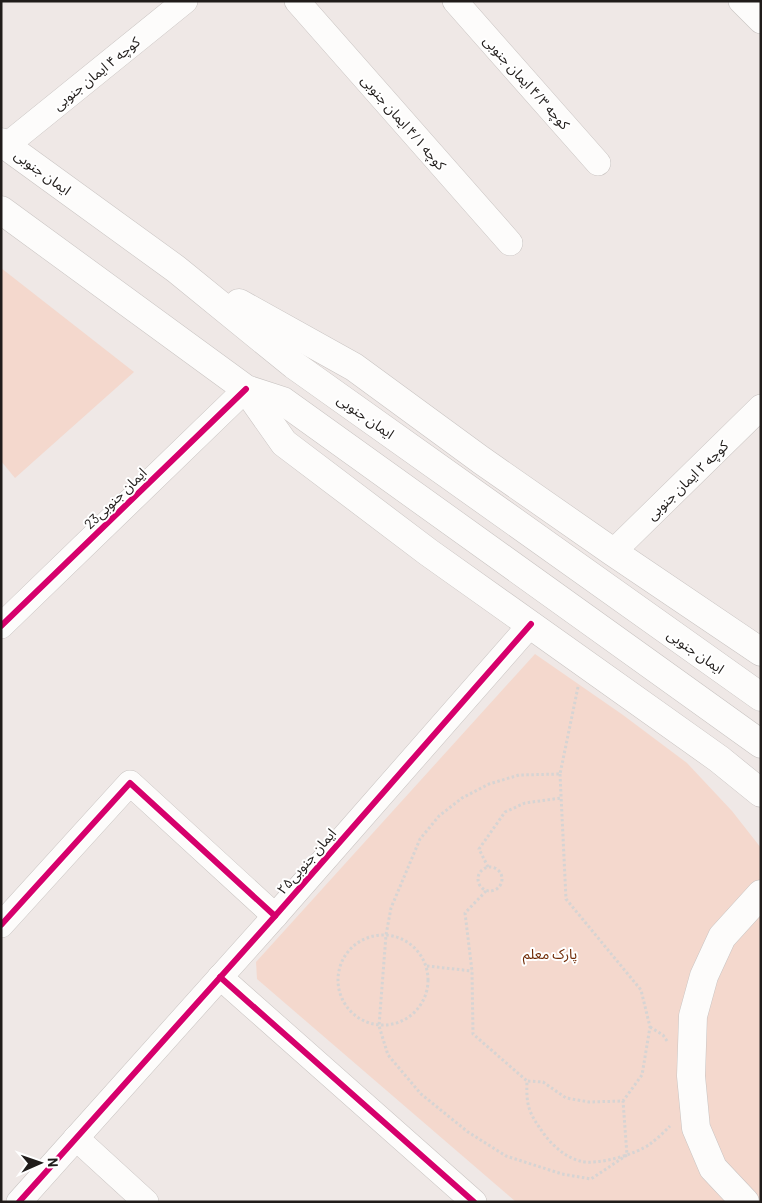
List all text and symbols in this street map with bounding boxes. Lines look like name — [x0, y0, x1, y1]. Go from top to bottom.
street label: کوچه ۴/۳ ایمان جنوبی — [479, 32, 574, 134]
street label: کوچه ۴ ایمان جنوبی — [49, 33, 144, 115]
street label: کوچه ۴/۱ ایمان جنوبی — [357, 71, 450, 175]
street label: ایمان جنوبی — [11, 146, 75, 199]
street label: ایمان جنوبی — [334, 390, 398, 443]
street label: کوچه ۲ ایمان جنوبی — [643, 437, 733, 525]
street label: 23ایمان جنوبی — [80, 464, 151, 533]
street label: ایمان جنوبی — [664, 625, 728, 678]
street label: ایمان جنوبی۲۵ — [273, 825, 340, 898]
park label: پارک معلم — [523, 945, 577, 965]
north arrow — [15, 1138, 65, 1188]
text: N — [45, 1158, 62, 1167]

